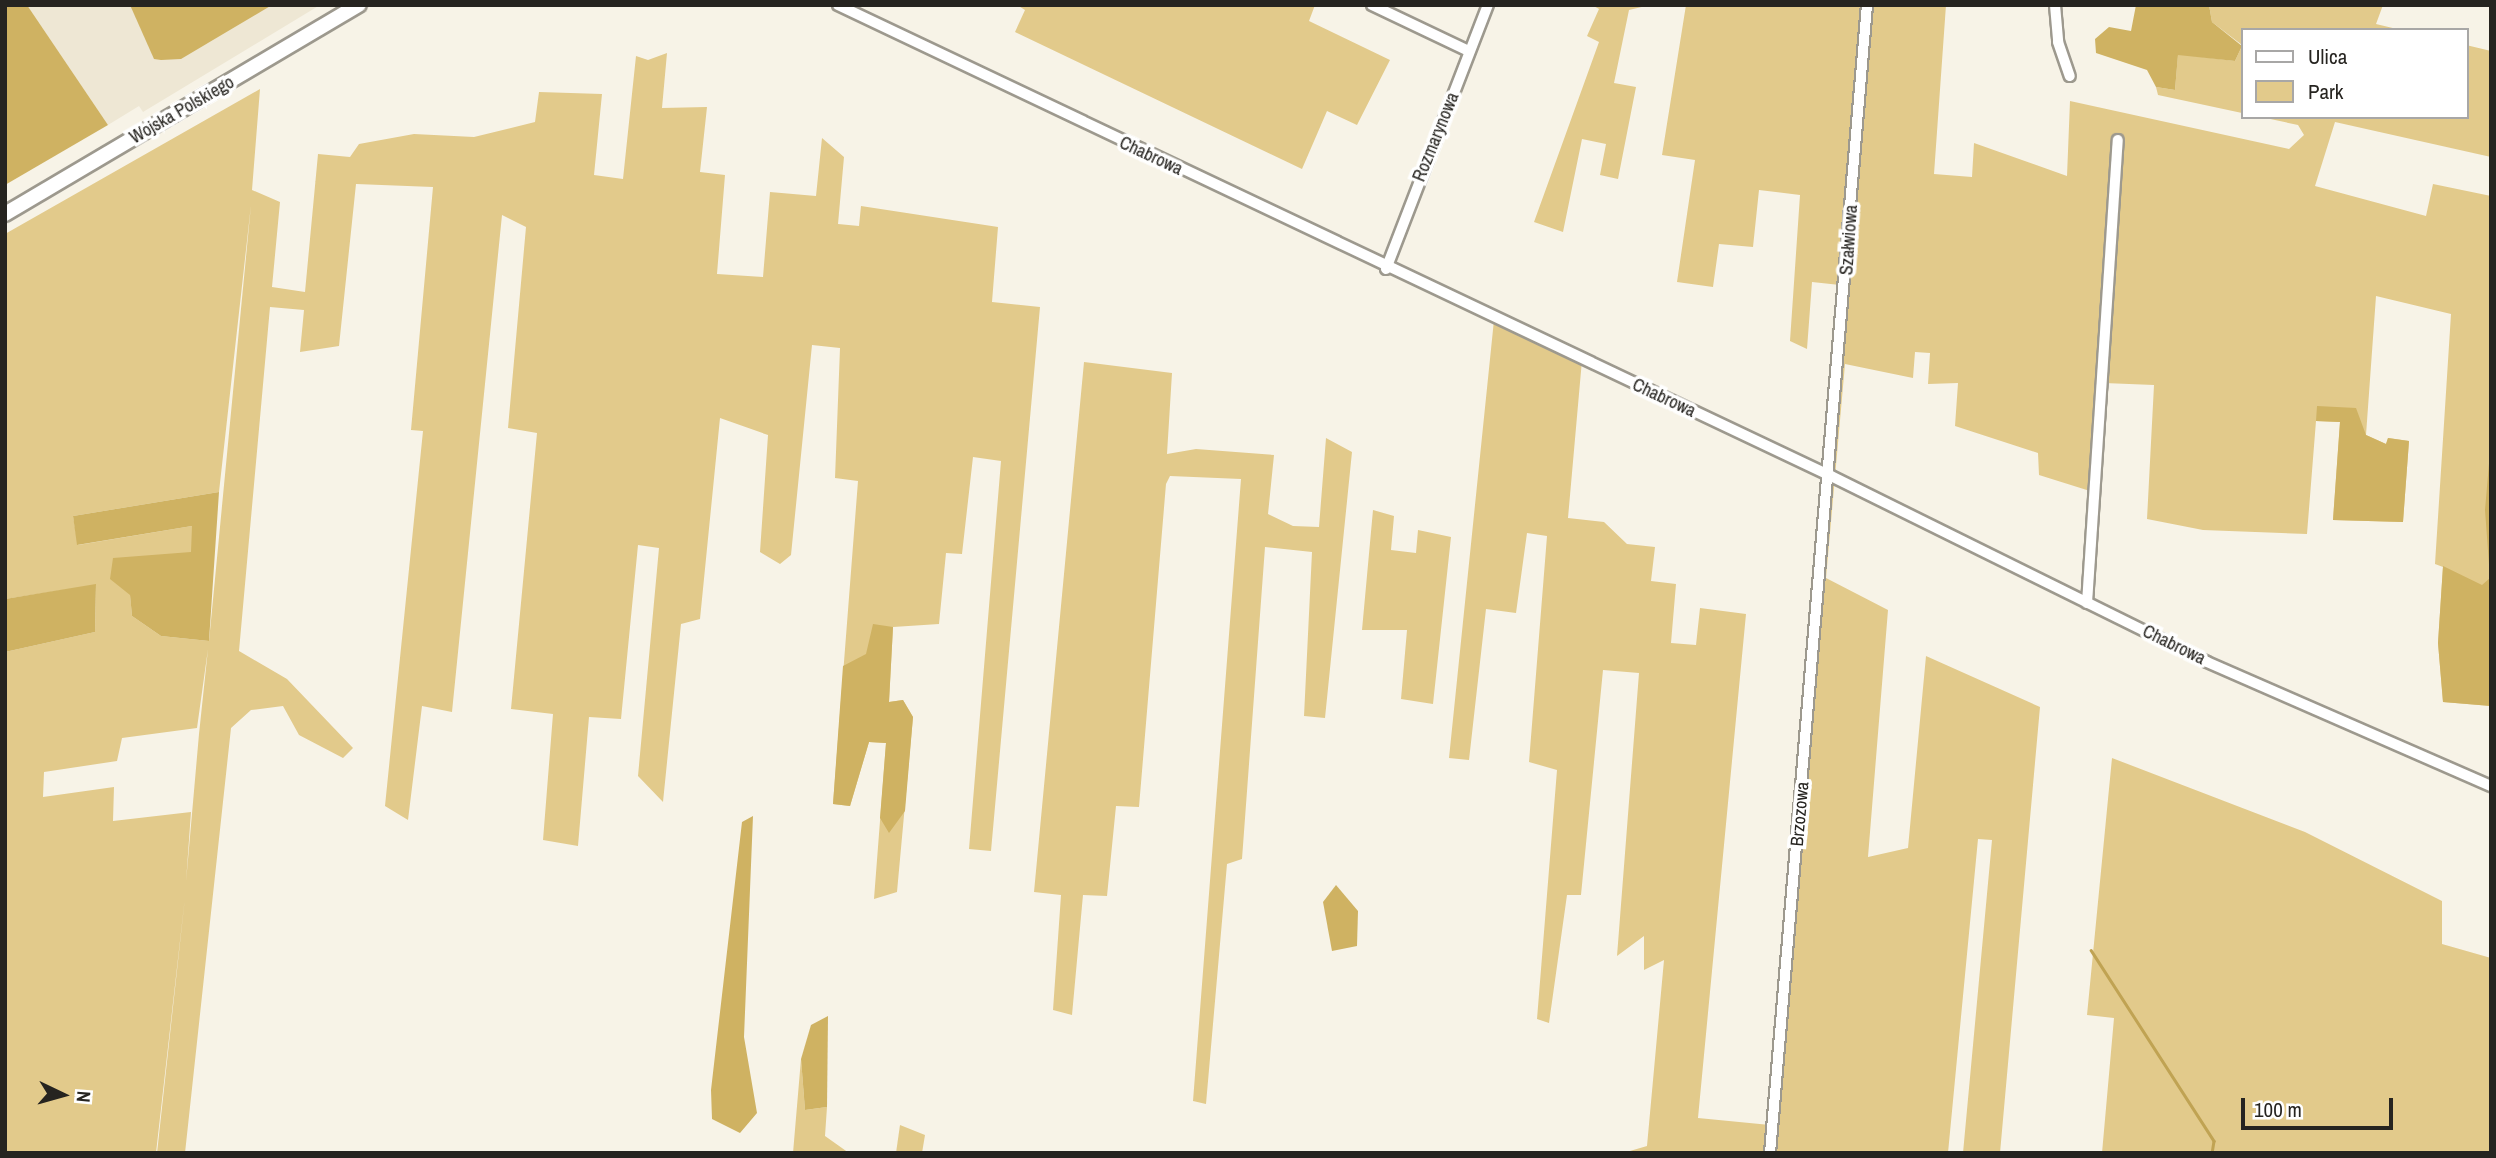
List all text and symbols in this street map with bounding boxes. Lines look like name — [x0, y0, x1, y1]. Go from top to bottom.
legend — [2240, 28, 2468, 119]
text: Ulica — [2308, 42, 2347, 71]
street label: Wojska Polskiego — [126, 71, 238, 149]
text: Park — [2308, 77, 2343, 106]
street label: Rozmarynowa — [1408, 89, 1464, 185]
street label: Chabrowa — [1116, 132, 1186, 180]
street label: Szałwiowa — [1836, 204, 1862, 276]
street label: Chabrowa — [1629, 374, 1699, 422]
street label: Chabrowa — [2139, 621, 2209, 669]
street label: Brzozowa — [1786, 781, 1814, 847]
north arrow — [28, 1060, 98, 1130]
scale bar — [2244, 1084, 2396, 1128]
text: N — [70, 1090, 97, 1104]
text: 100 m — [2254, 1095, 2302, 1124]

